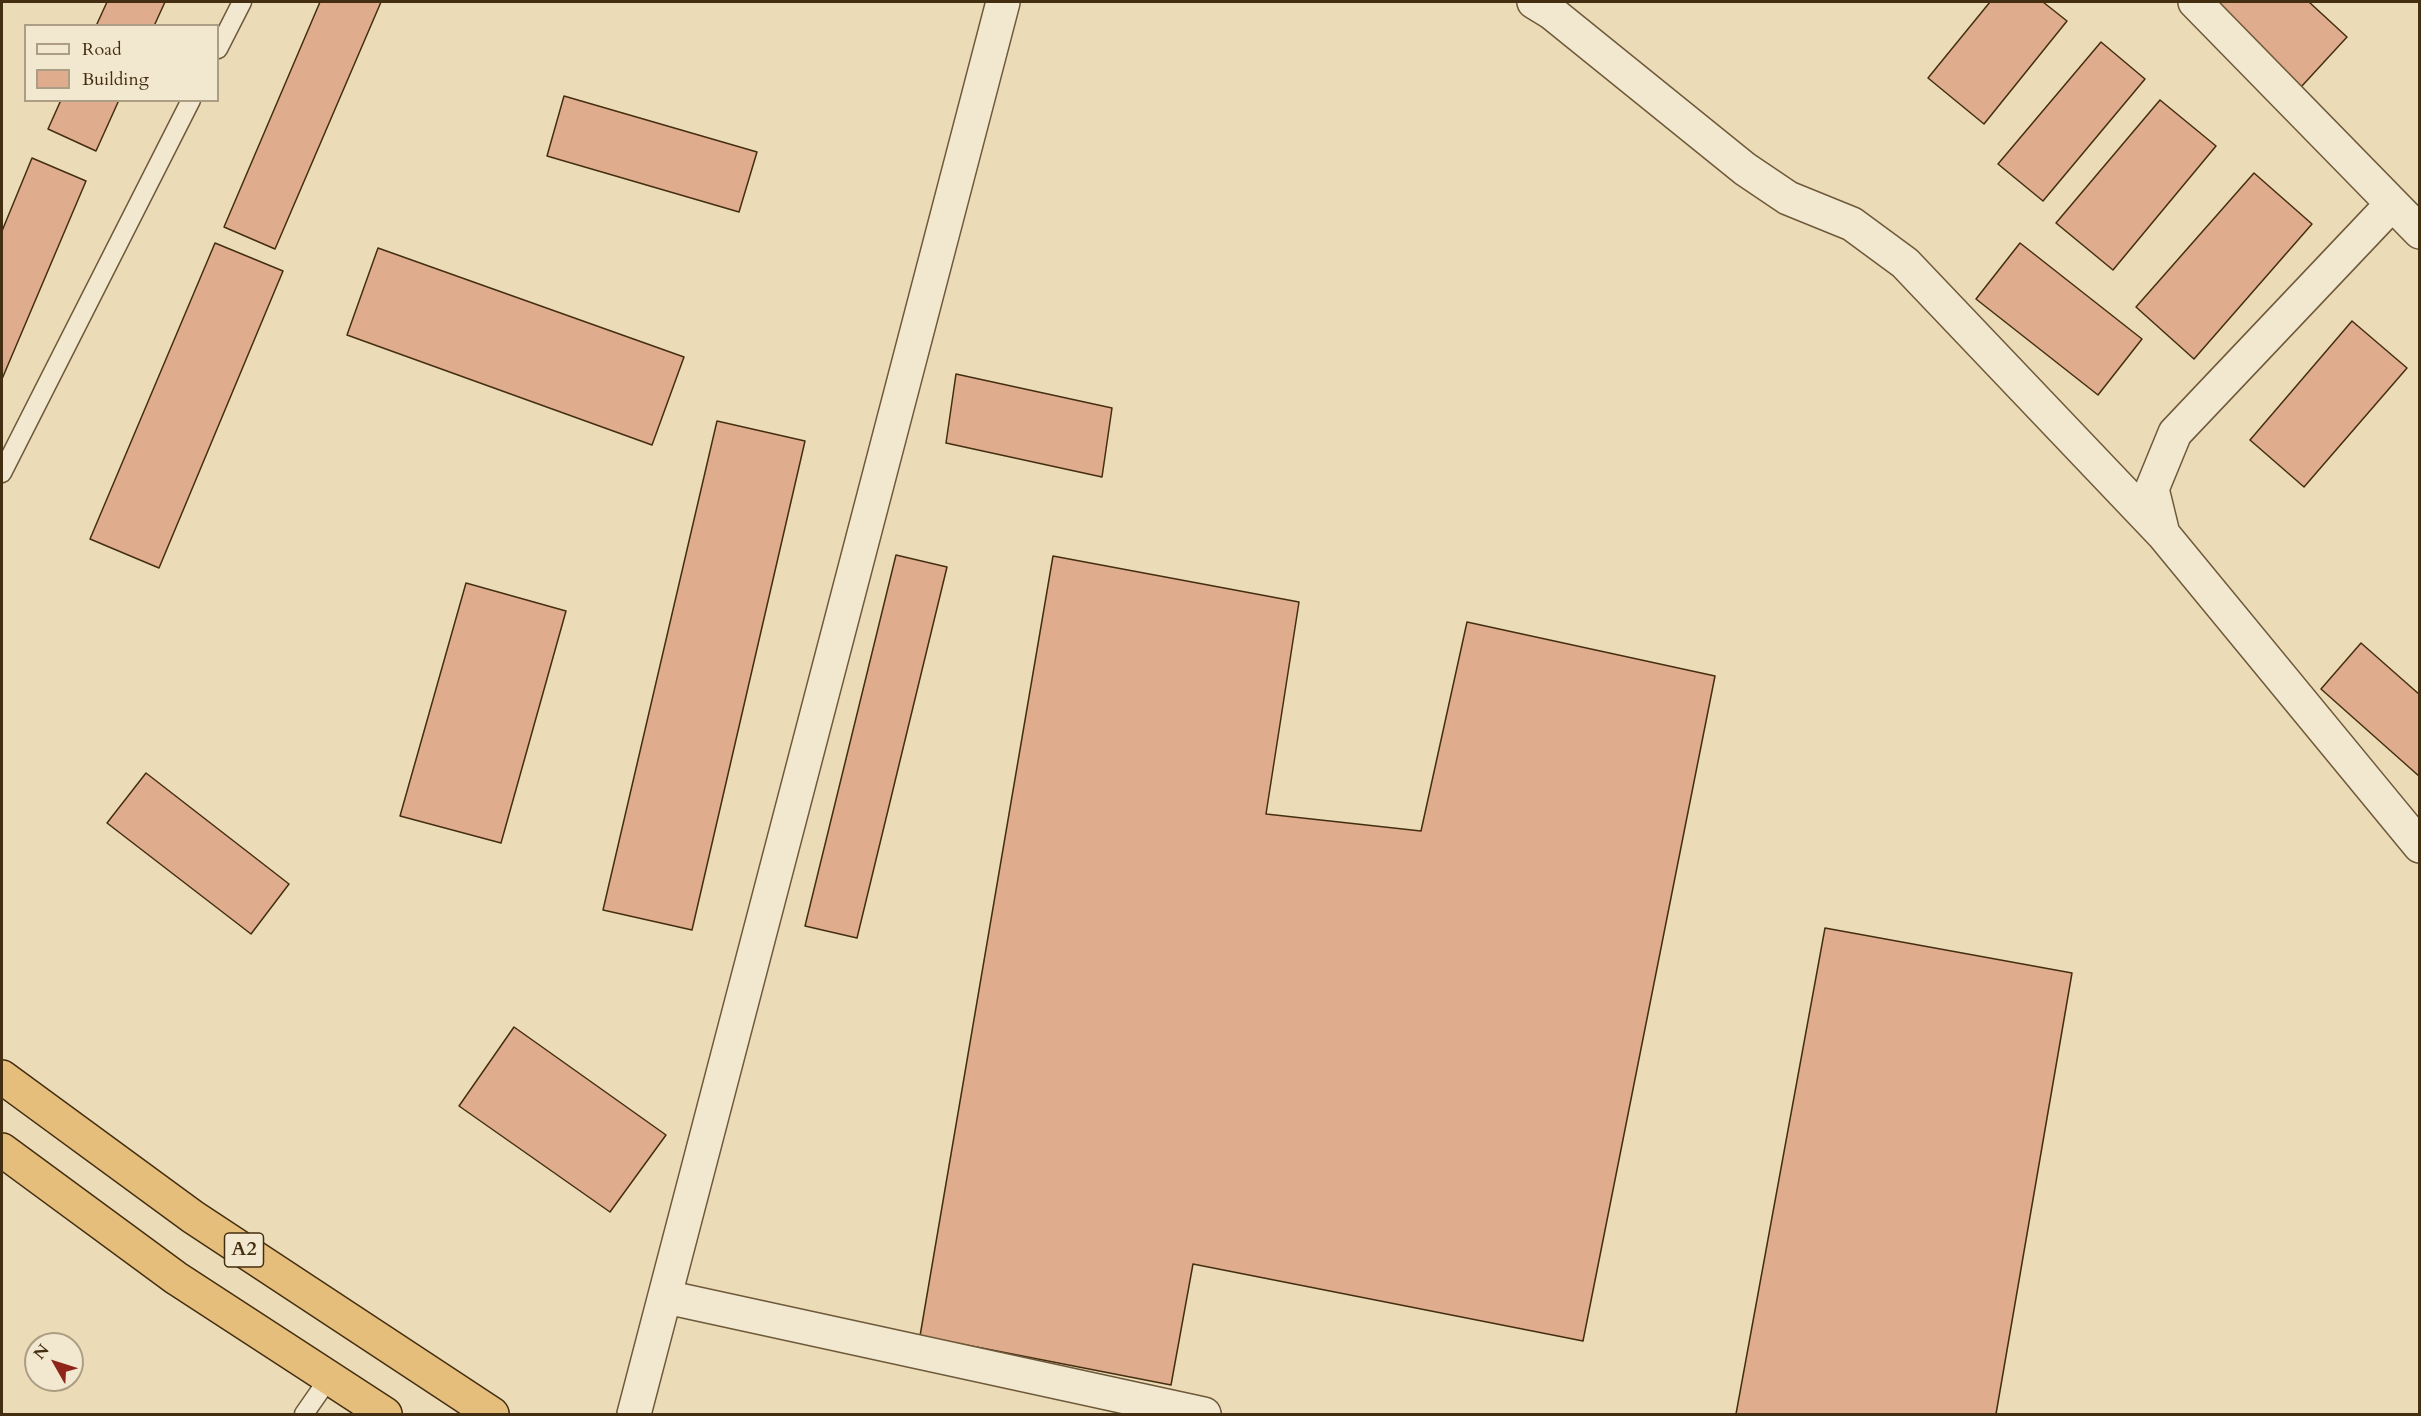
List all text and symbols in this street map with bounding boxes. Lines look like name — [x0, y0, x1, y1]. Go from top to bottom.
legend — [24, 24, 219, 102]
text: Road — [82, 37, 122, 62]
text: Building — [82, 67, 149, 92]
road number: A2 — [224, 1233, 264, 1267]
north arrow — [24, 1332, 84, 1392]
text: N — [29, 1340, 54, 1364]

